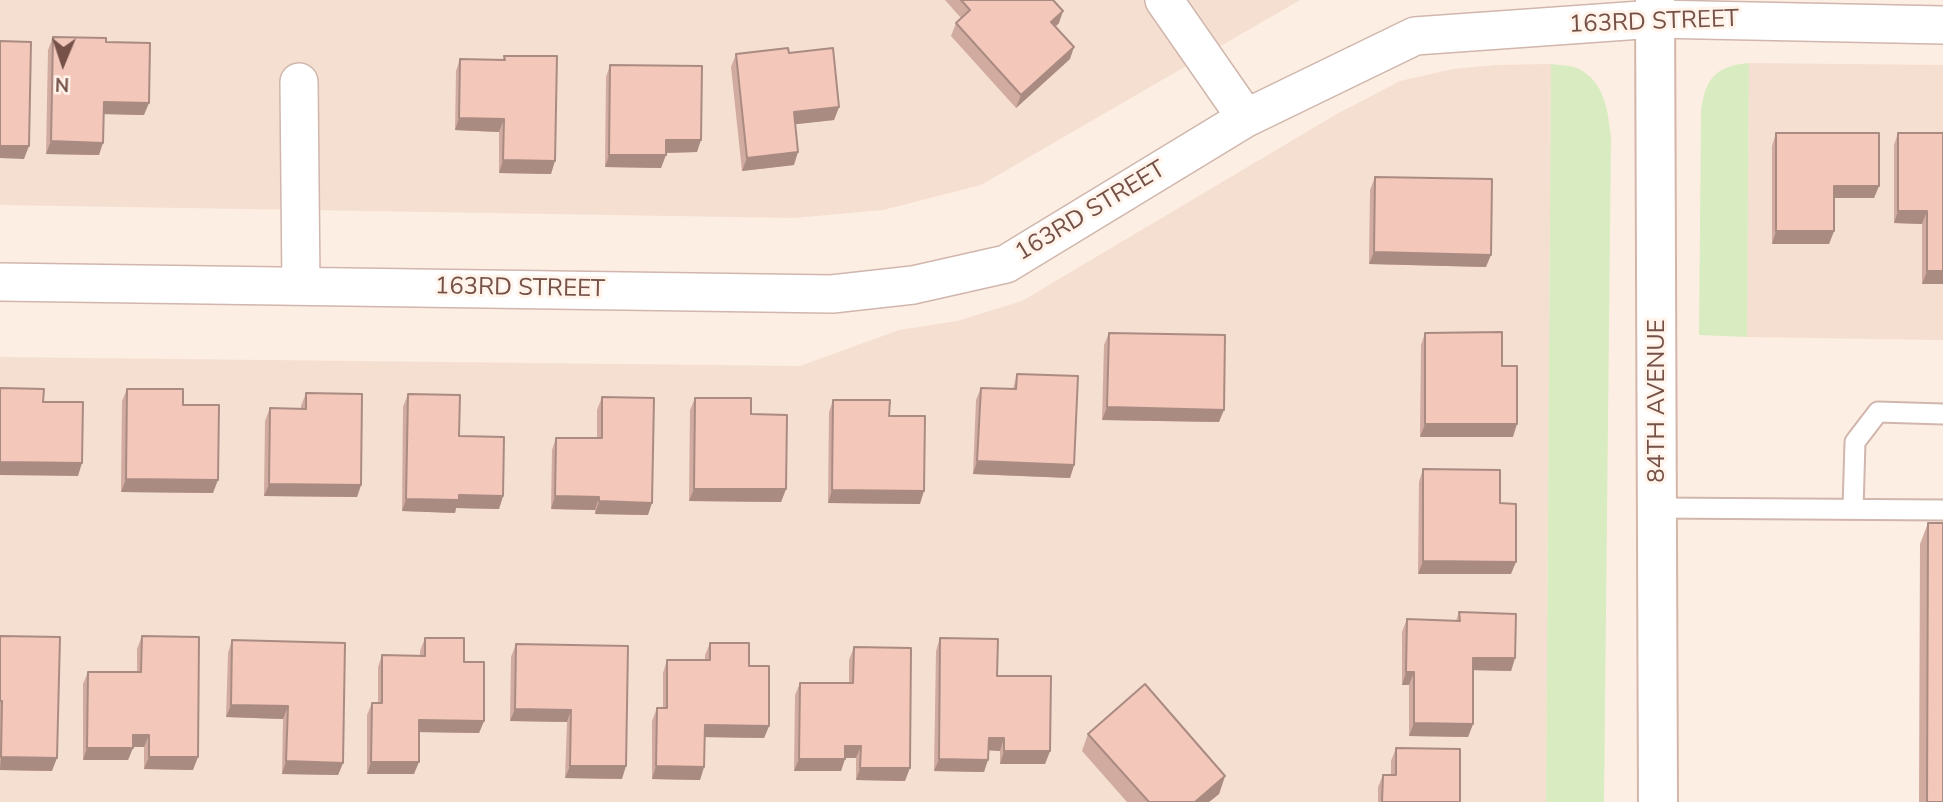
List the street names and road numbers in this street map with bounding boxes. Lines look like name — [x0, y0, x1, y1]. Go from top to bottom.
street label: 163RD STREET — [1568, 6, 1740, 40]
street label: 163RD STREET — [1011, 156, 1171, 268]
street label: 163RD STREET — [435, 273, 605, 305]
street label: 84TH AVENUE — [1644, 319, 1672, 483]

